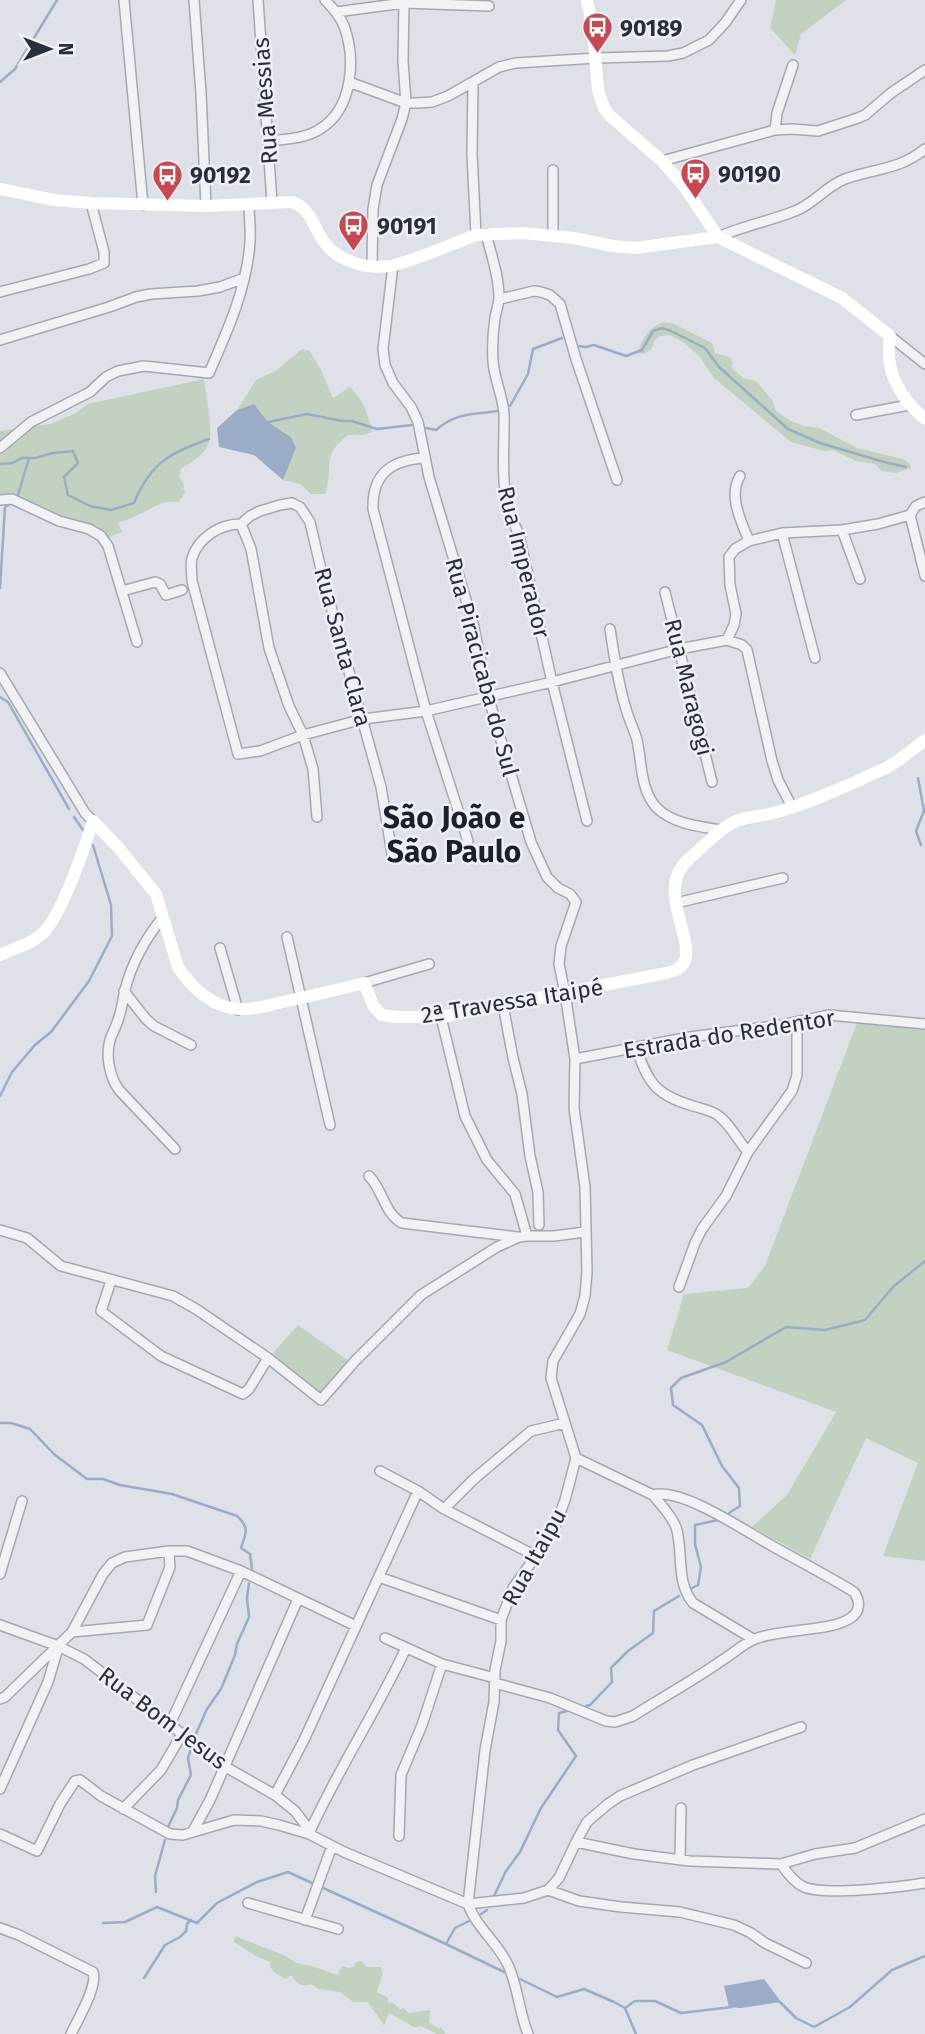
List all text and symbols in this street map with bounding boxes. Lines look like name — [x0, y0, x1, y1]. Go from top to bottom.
bus stop icon: 90189 — [580, 11, 614, 55]
north arrow — [14, 14, 84, 84]
place label: 90189 — [620, 14, 682, 42]
street label: Rua Messias — [247, 37, 283, 165]
text: N — [54, 43, 77, 55]
bus stop icon: 90190 — [678, 157, 712, 201]
bus stop icon: 90192 — [150, 158, 184, 202]
place label: 90190 — [718, 160, 781, 188]
place label: 90192 — [190, 161, 251, 189]
bus stop icon: 90191 — [337, 209, 371, 253]
place label: 90191 — [377, 212, 437, 240]
street label: Rua Imperador — [492, 483, 556, 641]
street label: Rua Piracicaba do Sul — [439, 555, 525, 780]
street label: Rua Santa Clara — [308, 564, 378, 730]
street label: Rua Maragogi — [658, 616, 720, 758]
district label: São João e São Paulo — [383, 800, 525, 870]
street label: 2ª Travessa Itaipé — [419, 973, 605, 1029]
street label: Estrada do Redentor — [621, 1003, 837, 1065]
street label: Rua Itaipu — [496, 1503, 572, 1611]
street label: Rua Bom Jesus — [93, 1661, 233, 1775]

